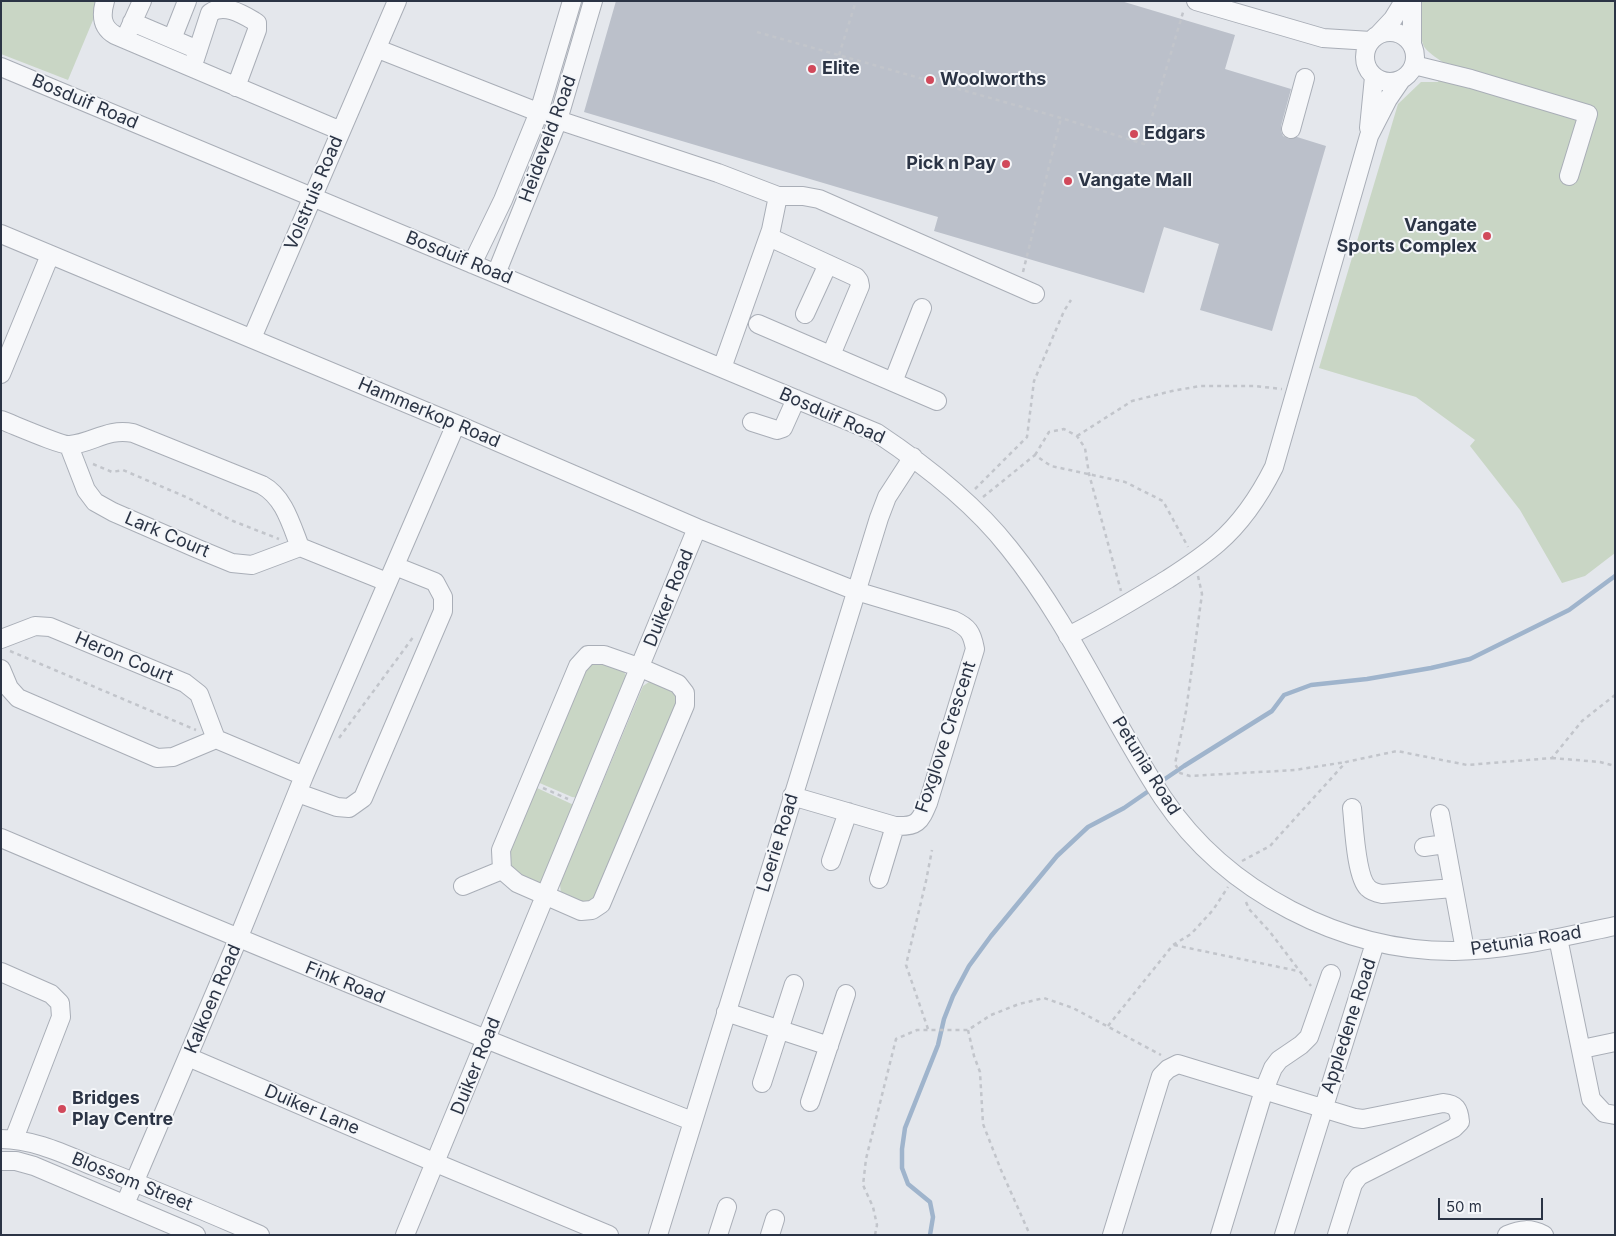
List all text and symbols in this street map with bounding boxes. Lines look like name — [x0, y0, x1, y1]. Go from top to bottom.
place label: Elite — [822, 58, 860, 80]
marker: Elite — [806, 63, 818, 75]
place label: Woolworths — [940, 69, 1046, 91]
street label: Bosduif Road — [29, 70, 141, 134]
street label: Heideveld Road — [515, 73, 581, 205]
marker: Woolworths — [924, 74, 936, 86]
place label: Edgars — [1144, 123, 1206, 145]
marker: Edgars — [1128, 128, 1140, 140]
street label: Volstruis Road — [280, 133, 348, 253]
place label: Pick n Pay — [906, 153, 996, 175]
marker: Pick n Pay — [1000, 158, 1012, 170]
place label: Vangate Mall — [1078, 170, 1192, 192]
marker: Vangate Mall — [1062, 175, 1074, 187]
place label: Vangate Sports Complex — [1337, 215, 1477, 258]
street label: Bosduif Road — [402, 227, 516, 289]
marker: Vangate Sports Complex — [1481, 230, 1493, 242]
street label: Hammerkop Road — [355, 373, 503, 453]
street label: Bosduif Road — [776, 383, 888, 449]
street label: Lark Court — [121, 508, 213, 562]
street label: Duiker Road — [640, 546, 698, 650]
street label: Heron Court — [72, 628, 176, 688]
street label: Foxglove Crescent — [911, 659, 981, 815]
street label: Petunia Road — [1107, 713, 1185, 819]
street label: Loerie Road — [753, 791, 803, 895]
street label: Petunia Road — [1469, 922, 1583, 960]
street label: Kalkoen Road — [180, 941, 246, 1057]
street label: Appledene Road — [1317, 956, 1381, 1096]
street label: Fink Road — [302, 957, 388, 1009]
street label: Duiker Road — [447, 1014, 505, 1118]
street label: Duiker Lane — [261, 1080, 363, 1140]
place label: Bridges Play Centre — [72, 1088, 173, 1130]
marker: Bridges Play Centre — [56, 1103, 68, 1115]
street label: Blossom Street — [68, 1148, 196, 1216]
scale bar — [1441, 1188, 1546, 1220]
text: 50 m — [1446, 1197, 1482, 1216]

